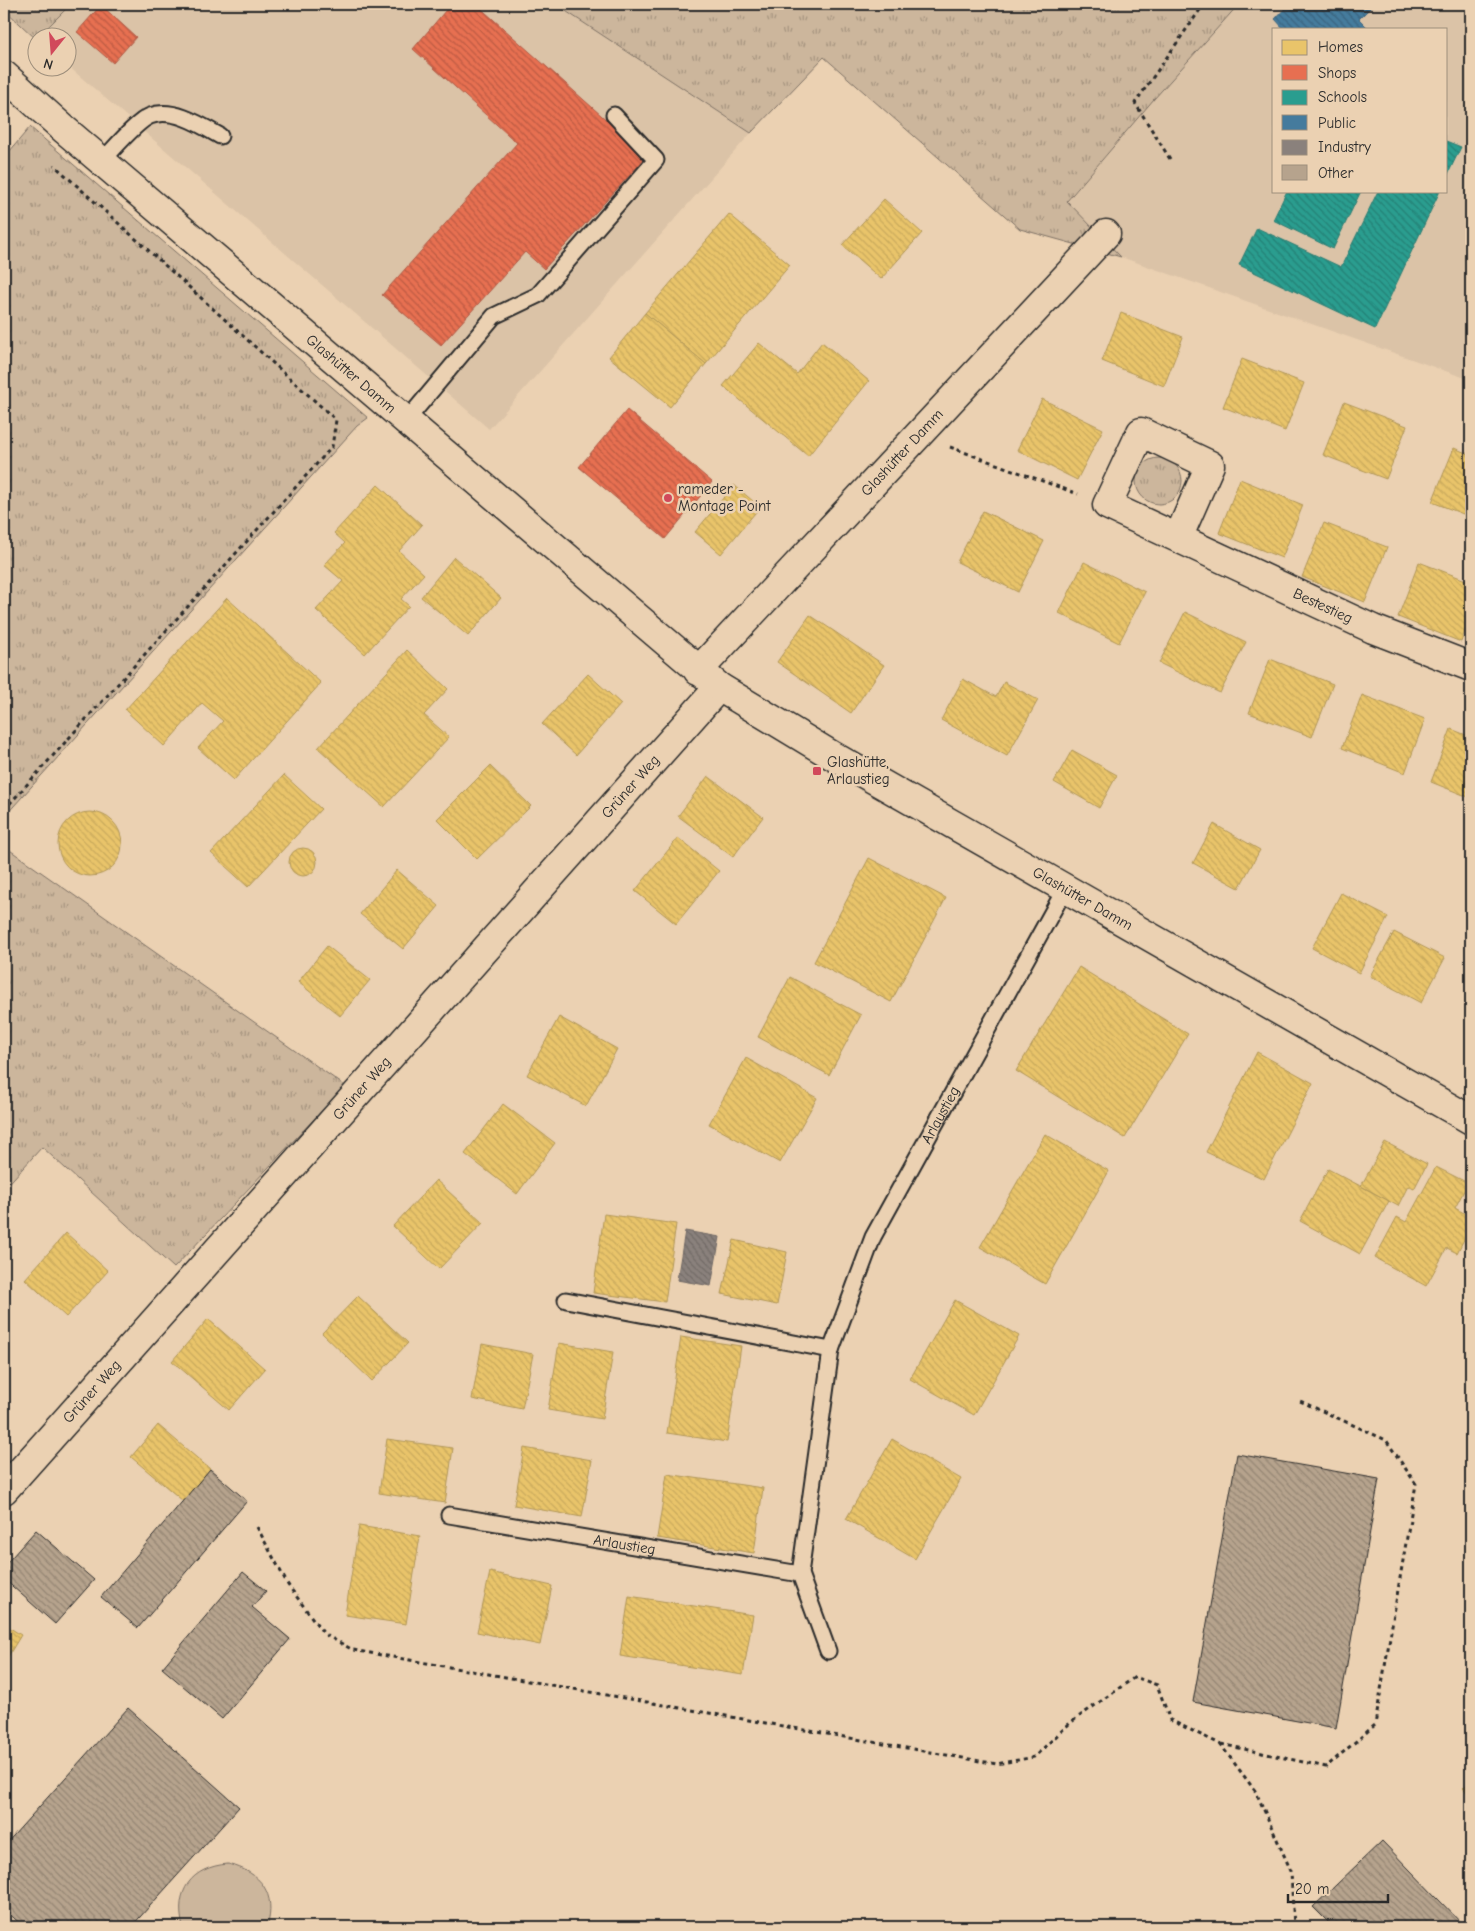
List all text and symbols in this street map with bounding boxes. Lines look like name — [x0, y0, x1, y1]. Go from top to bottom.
north arrow — [28, 28, 78, 78]
legend — [1272, 28, 1448, 192]
text: Homes — [1318, 38, 1363, 56]
text: N — [41, 54, 55, 73]
text: Shops — [1318, 64, 1356, 82]
text: Schools — [1318, 88, 1367, 106]
text: Public — [1318, 114, 1356, 132]
text: Industry — [1318, 138, 1371, 156]
text: Other — [1318, 164, 1353, 182]
street label: Glashütter Damm — [303, 330, 400, 417]
street label: Glashütter Damm — [857, 405, 947, 500]
place label: rameder - Montage Point — [678, 480, 771, 515]
marker: rameder - Montage Point — [662, 492, 674, 504]
street label: Bestestieg — [1290, 584, 1356, 627]
street label: Grüner Weg — [598, 751, 663, 822]
place label: Glashütte, Arlaustieg — [827, 753, 890, 788]
marker: Glashütte, Arlaustieg — [811, 765, 823, 777]
street label: Glashütter Damm — [1029, 863, 1136, 934]
street label: Grüner Weg — [329, 1053, 395, 1124]
street label: Arlaustieg — [917, 1083, 963, 1147]
street label: Grüner Weg — [59, 1356, 125, 1427]
street label: Arlaustieg — [592, 1530, 657, 1559]
scale bar — [1288, 1871, 1388, 1903]
text: 20 m — [1295, 1880, 1329, 1898]

